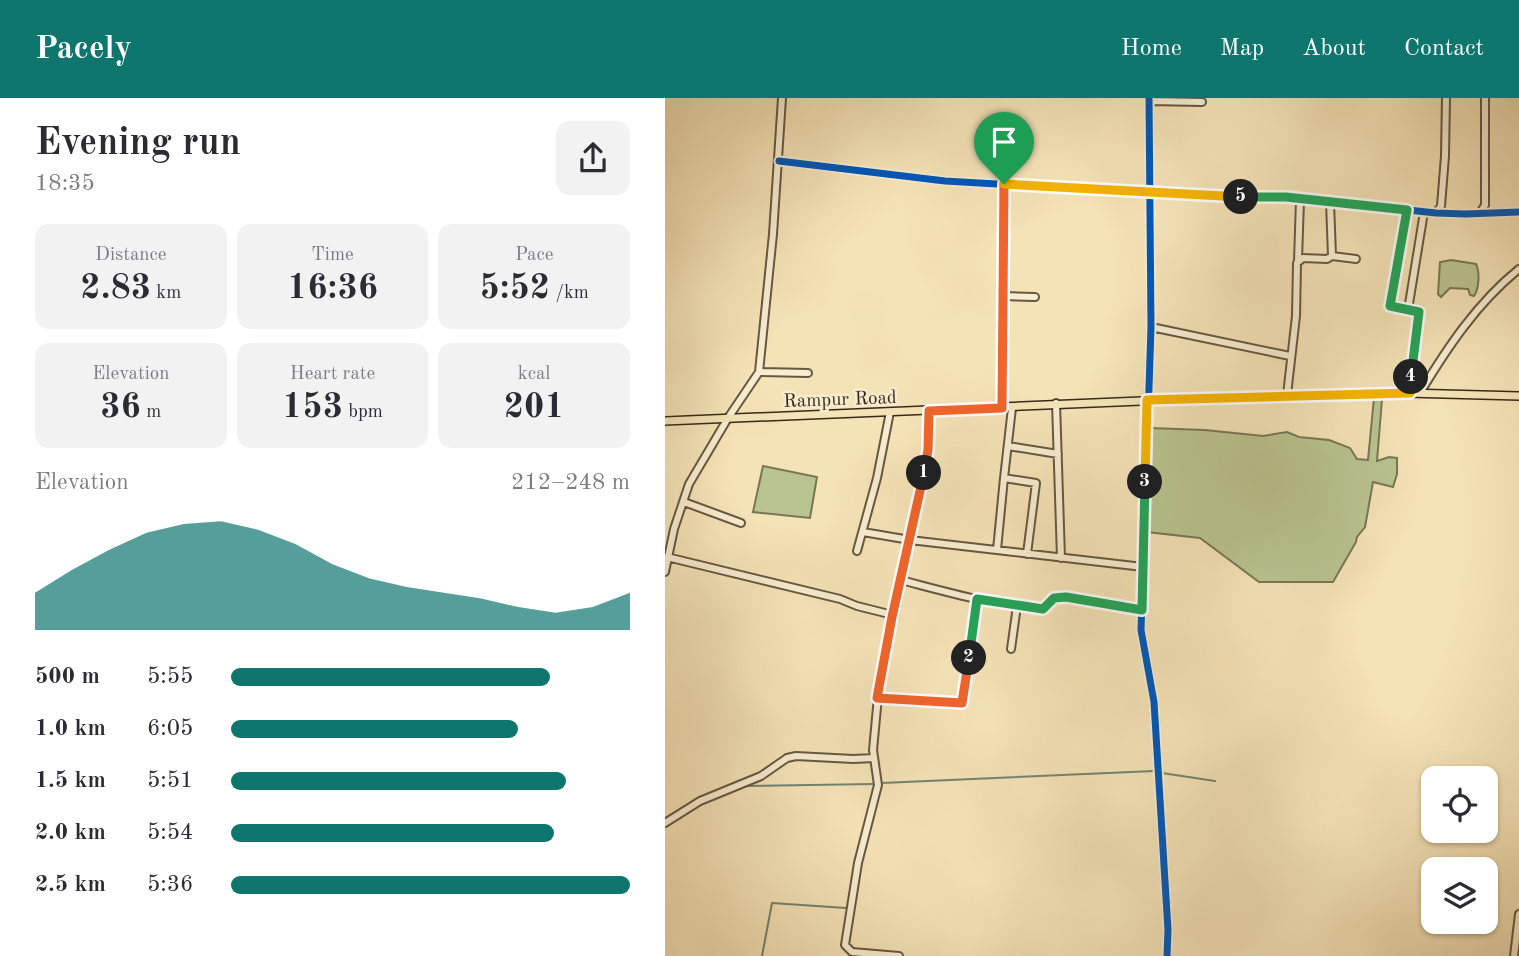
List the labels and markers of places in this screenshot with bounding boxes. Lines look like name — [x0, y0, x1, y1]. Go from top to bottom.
pin — [974, 112, 1034, 184]
pin: 5 — [1223, 180, 1259, 214]
pin: 4 — [1393, 360, 1429, 394]
pin: 1 — [907, 456, 941, 490]
pin: 3 — [1127, 464, 1163, 500]
pin: 2 — [951, 640, 987, 676]

